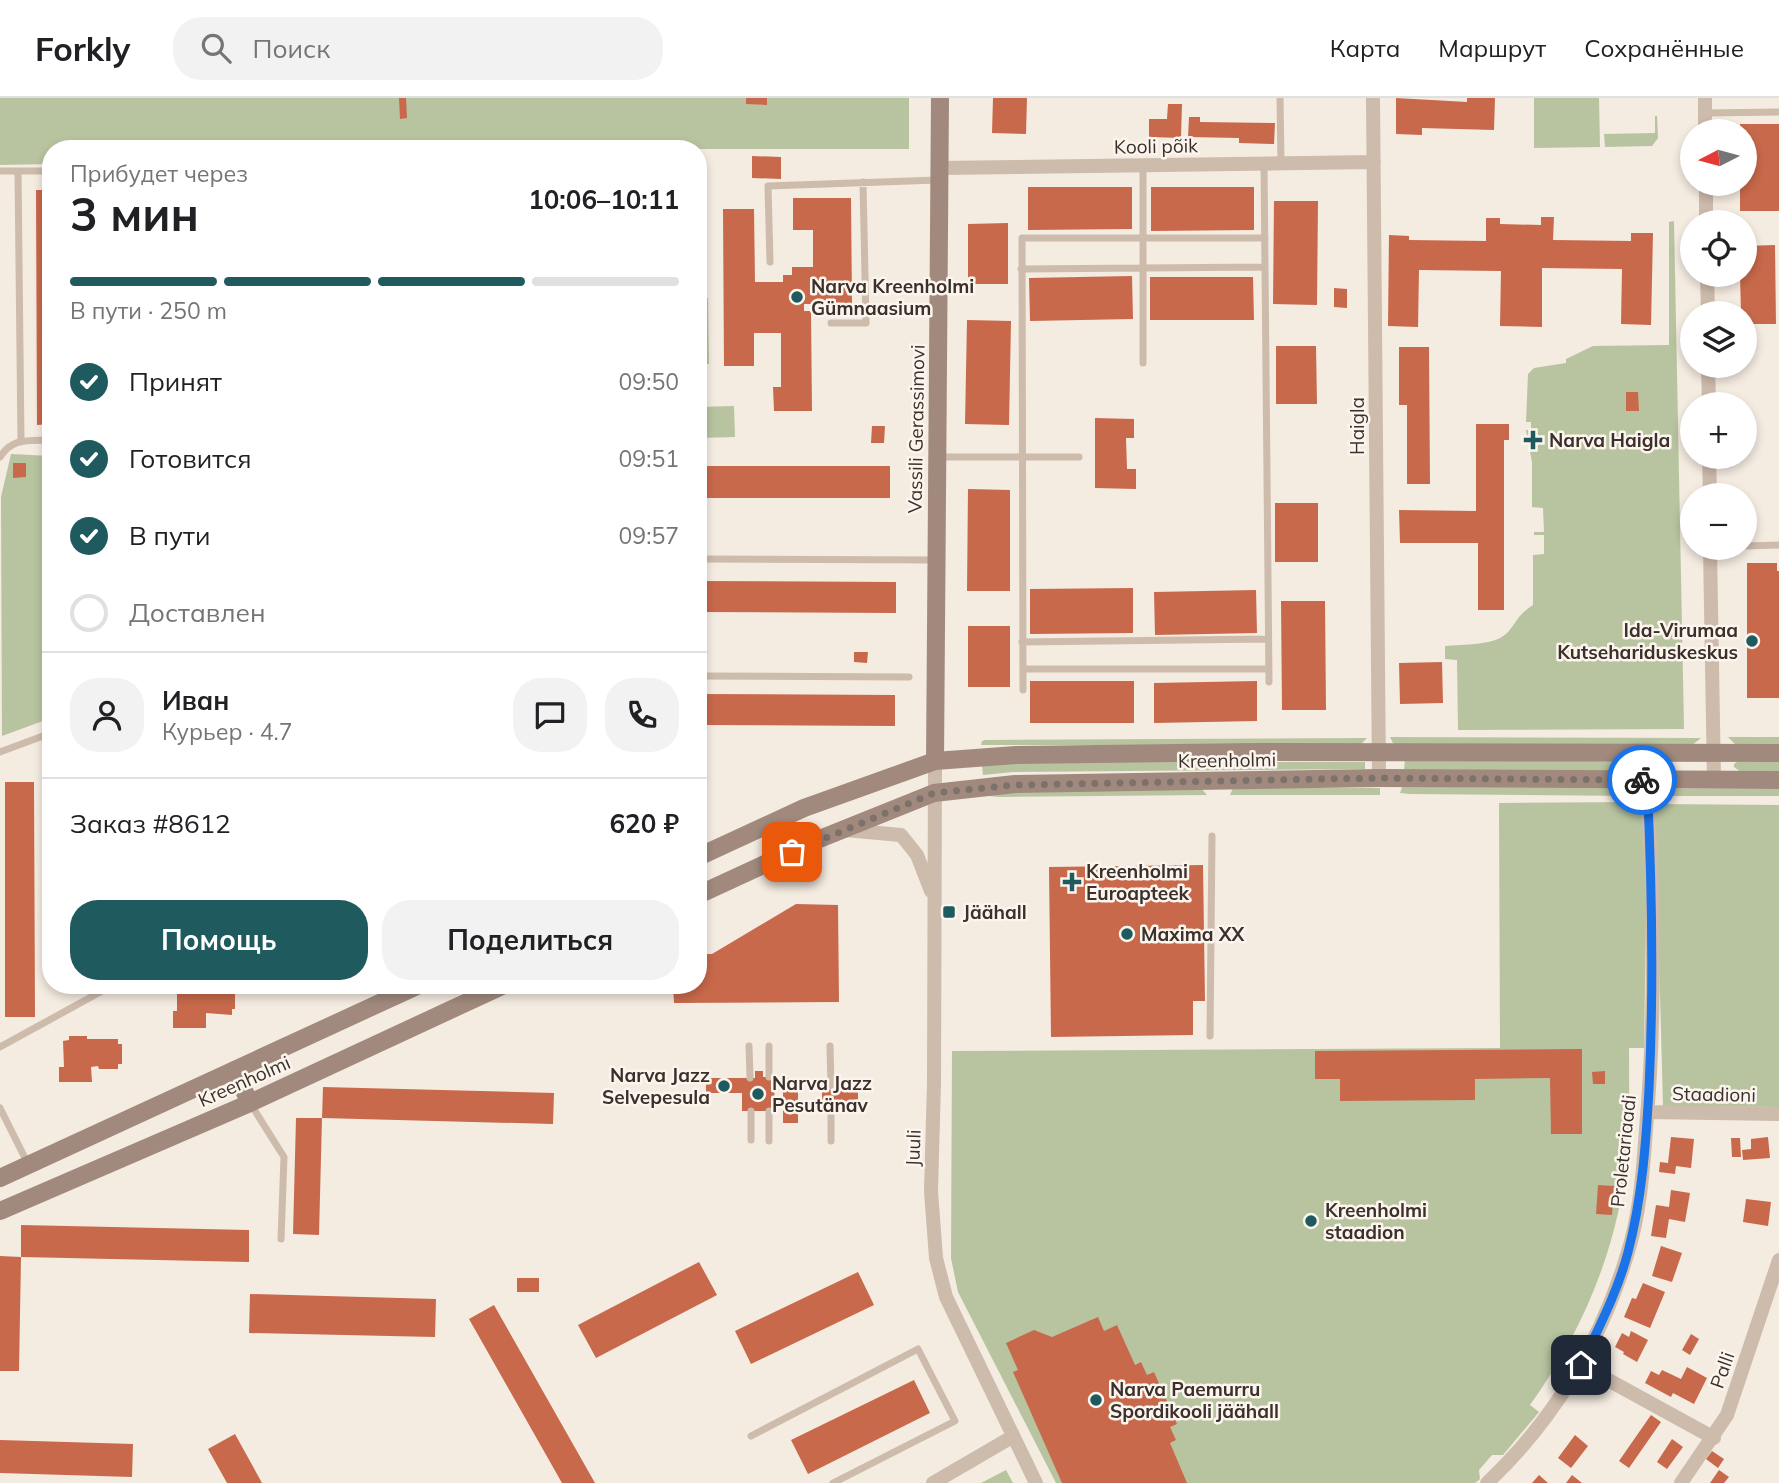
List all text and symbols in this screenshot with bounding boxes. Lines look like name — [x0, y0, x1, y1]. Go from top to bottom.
search box — [173, 17, 663, 80]
text: Forkly — [35, 28, 131, 69]
icon: search — [197, 29, 235, 67]
text: Поиск — [253, 32, 330, 65]
text: Карта — [1330, 33, 1400, 63]
text: Маршрут — [1438, 33, 1546, 63]
text: Сохранённые — [1584, 33, 1744, 63]
north arrow — [1680, 119, 1757, 196]
map controls — [1680, 119, 1757, 560]
street label: Kooli põik — [1114, 133, 1198, 159]
text: Прибудет через — [70, 159, 248, 188]
text: 10:06–10:11 — [528, 183, 679, 216]
text: 3 мин — [70, 185, 199, 243]
button: locate — [1680, 210, 1757, 287]
place label: Narva Kreenholmi Gümnaasium — [811, 274, 974, 320]
marker: Narva Kreenholmi Gümnaasium — [789, 289, 805, 305]
text: В пути · 250 m — [70, 296, 227, 325]
button: layers — [1680, 301, 1757, 378]
street label: Vassili Gerassimovi — [903, 344, 929, 514]
icon: check — [70, 363, 108, 401]
text: Принят — [129, 365, 222, 398]
text: 09:50 — [619, 367, 679, 396]
button: + — [1680, 392, 1757, 469]
street label: Haigla — [1345, 397, 1369, 455]
place label: Narva Haigla — [1549, 428, 1670, 452]
marker: Narva Haigla — [1523, 430, 1543, 450]
icon: check — [70, 440, 108, 478]
text: Готовится — [129, 442, 252, 475]
text: 09:51 — [619, 444, 679, 473]
button: − — [1680, 483, 1757, 560]
icon: check — [70, 517, 108, 555]
text: В пути — [129, 519, 210, 552]
text: 09:57 — [619, 521, 679, 550]
text: Доставлен — [129, 596, 266, 629]
place label: Ida-Virumaa Kutsehariduskeskus — [1557, 618, 1738, 664]
marker: Ida-Virumaa Kutsehariduskeskus — [1744, 633, 1760, 649]
button: person — [70, 678, 144, 752]
button: chat — [513, 678, 587, 752]
button: phone — [605, 678, 679, 752]
text: Иван — [162, 684, 229, 717]
text: Курьер · 4.7 — [162, 717, 293, 746]
courier — [1607, 745, 1677, 815]
street label: Kreenholmi — [1178, 747, 1276, 773]
icon: bike — [1623, 761, 1661, 799]
text: Заказ #8612 — [70, 807, 231, 840]
text: 620 ₽ — [609, 807, 679, 840]
pin — [762, 822, 822, 882]
icon: bag — [773, 833, 811, 871]
place label: Kreenholmi Euroapteek — [1086, 859, 1190, 905]
marker: Kreenholmi Euroapteek — [1064, 874, 1080, 890]
button: Помощь — [70, 900, 368, 980]
button: Поделиться — [382, 900, 679, 980]
place label: Jäähall — [963, 900, 1027, 924]
marker: Jäähall — [941, 904, 957, 920]
place label: Maxima XX — [1141, 922, 1245, 946]
marker: Maxima XX — [1119, 926, 1135, 942]
street label: Kreenholmi — [194, 1050, 294, 1112]
place label: Narva Jazz Selvepesula — [602, 1063, 710, 1109]
place label: Narva Jazz Pesutänav — [772, 1071, 872, 1117]
marker: Narva Jazz Selvepesula — [716, 1078, 732, 1094]
street label: Staadioni — [1672, 1081, 1756, 1107]
marker: Narva Jazz Pesutänav — [750, 1086, 766, 1102]
street label: Proletariaadi — [1605, 1094, 1641, 1208]
street label: Juuli — [900, 1129, 926, 1167]
place label: Kreenholmi staadion — [1325, 1198, 1427, 1244]
marker: Kreenholmi staadion — [1303, 1213, 1319, 1229]
pin — [1551, 1335, 1611, 1395]
icon: home — [1562, 1346, 1600, 1384]
street label: Palli — [1705, 1349, 1739, 1391]
place label: Narva Paemurru Spordikooli jäähall — [1110, 1377, 1279, 1423]
marker: Narva Paemurru Spordikooli jäähall — [1088, 1392, 1104, 1408]

